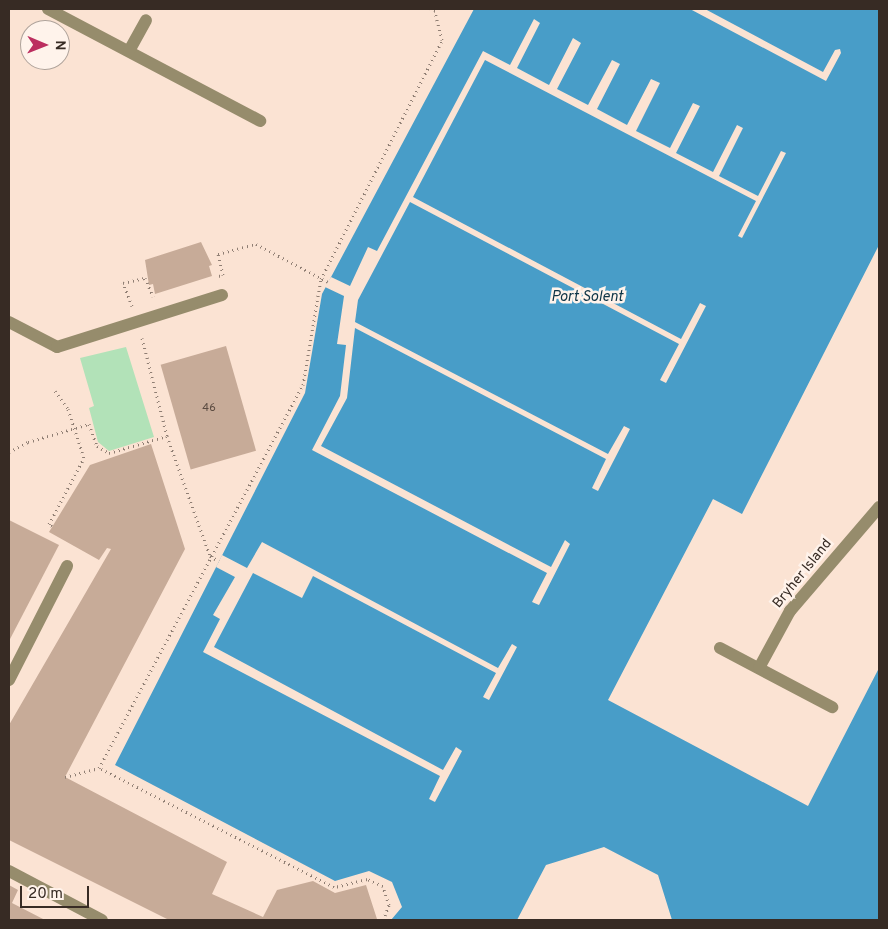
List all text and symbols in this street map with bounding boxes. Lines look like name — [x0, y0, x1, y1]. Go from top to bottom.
north arrow — [20, 20, 70, 70]
text: N — [51, 40, 68, 50]
water label: Port Solent — [551, 289, 623, 307]
house number: 46 — [202, 401, 216, 415]
street label: Bryher Island — [770, 536, 836, 612]
scale bar — [22, 876, 91, 908]
text: 20 m — [28, 885, 63, 904]

